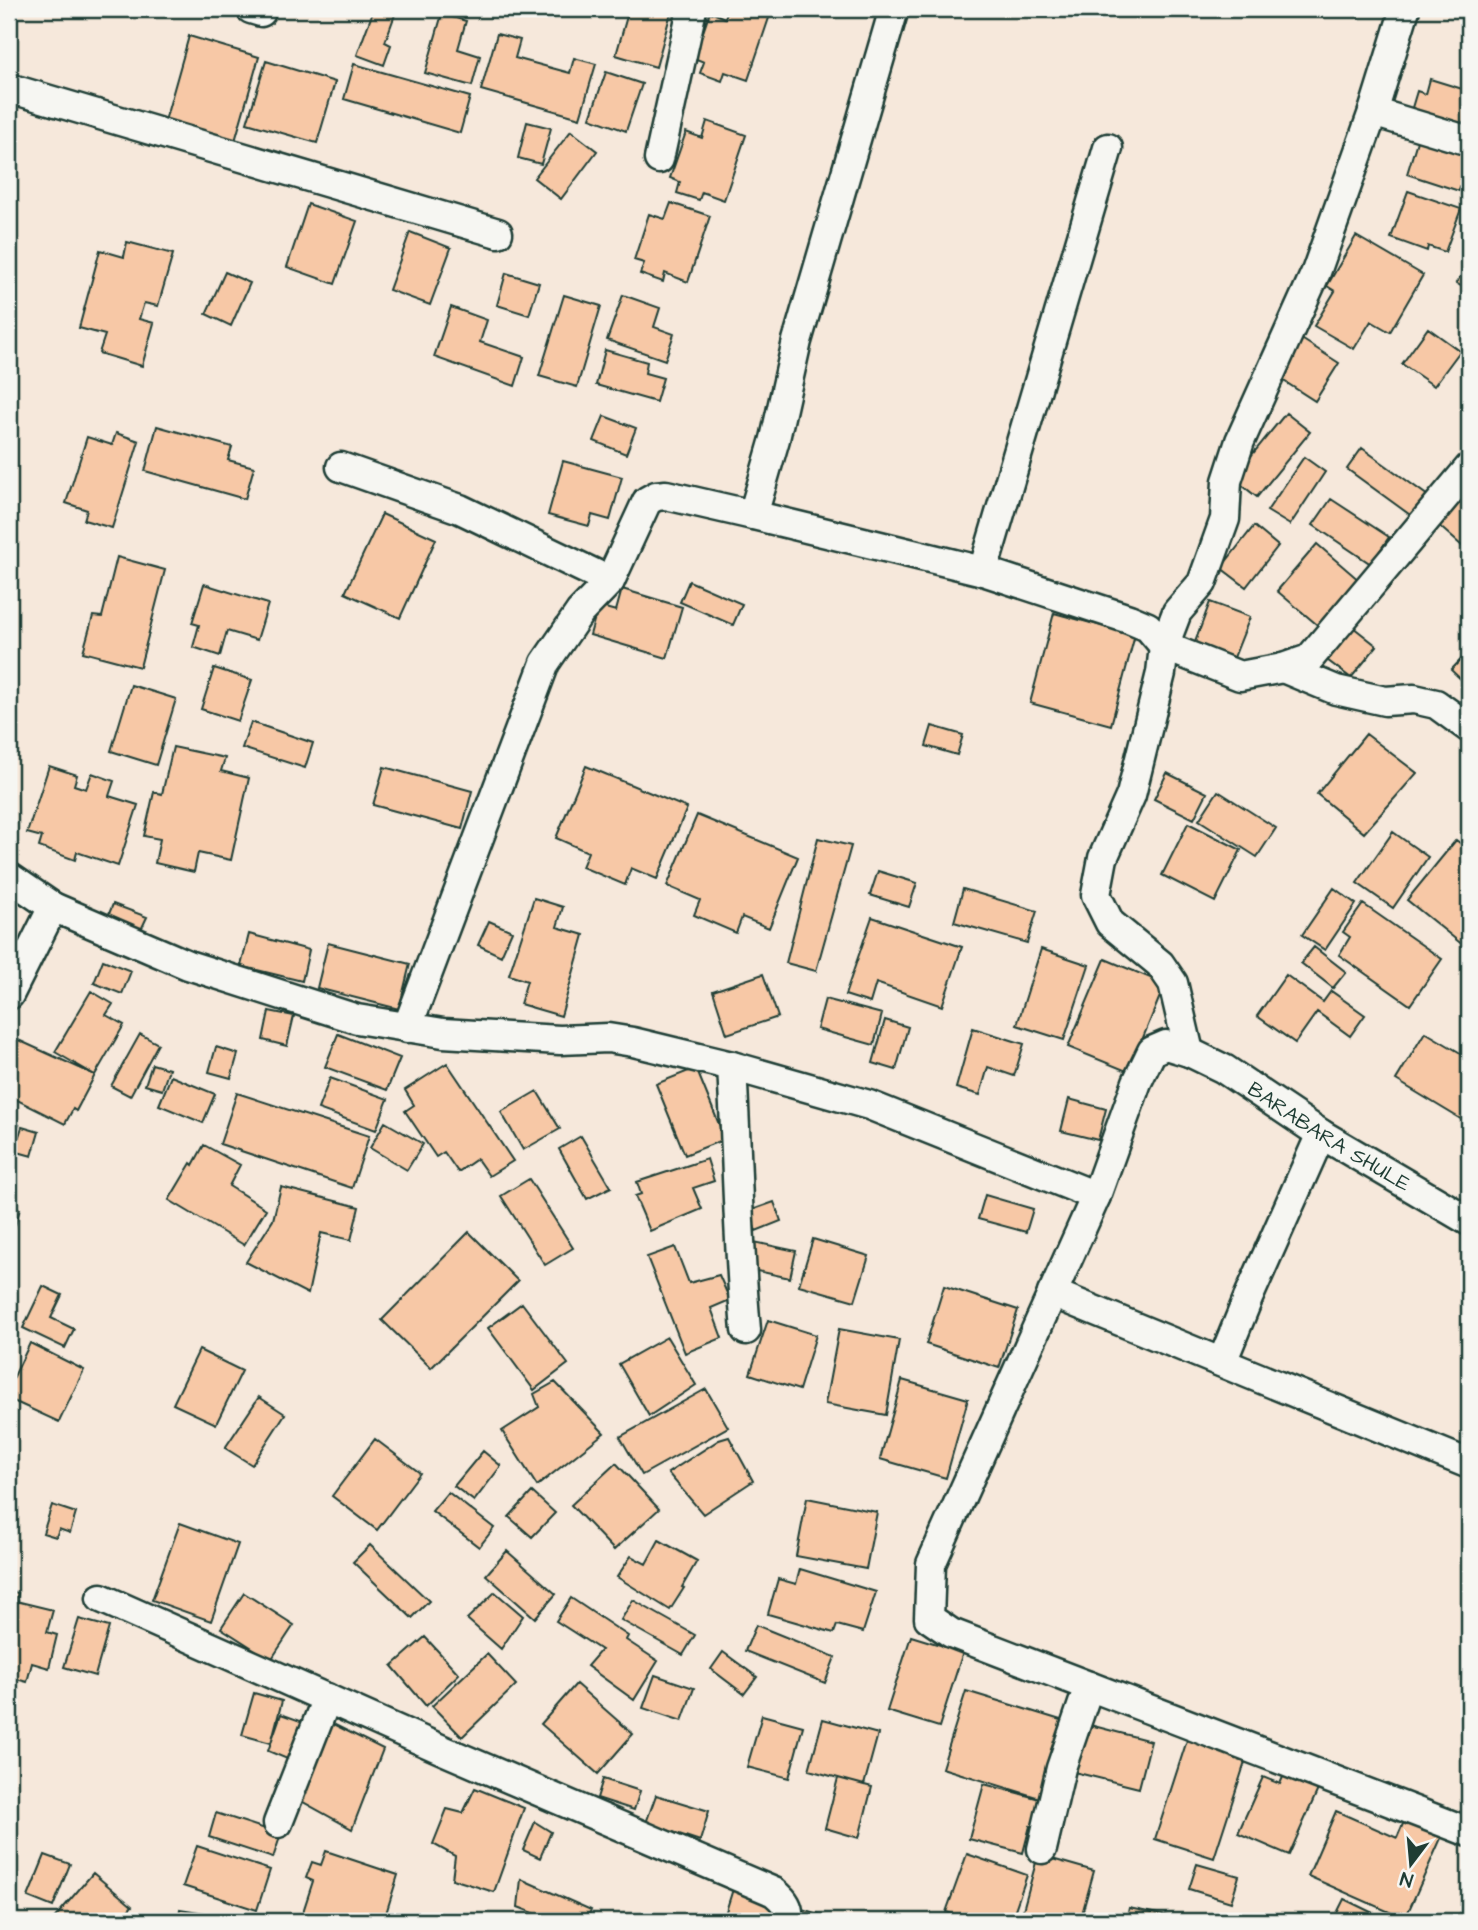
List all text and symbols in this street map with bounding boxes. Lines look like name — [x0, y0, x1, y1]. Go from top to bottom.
street label: BARABARA SHULE — [1242, 1075, 1416, 1199]
north arrow — [1376, 1828, 1446, 1898]
text: N — [1397, 1864, 1416, 1894]

